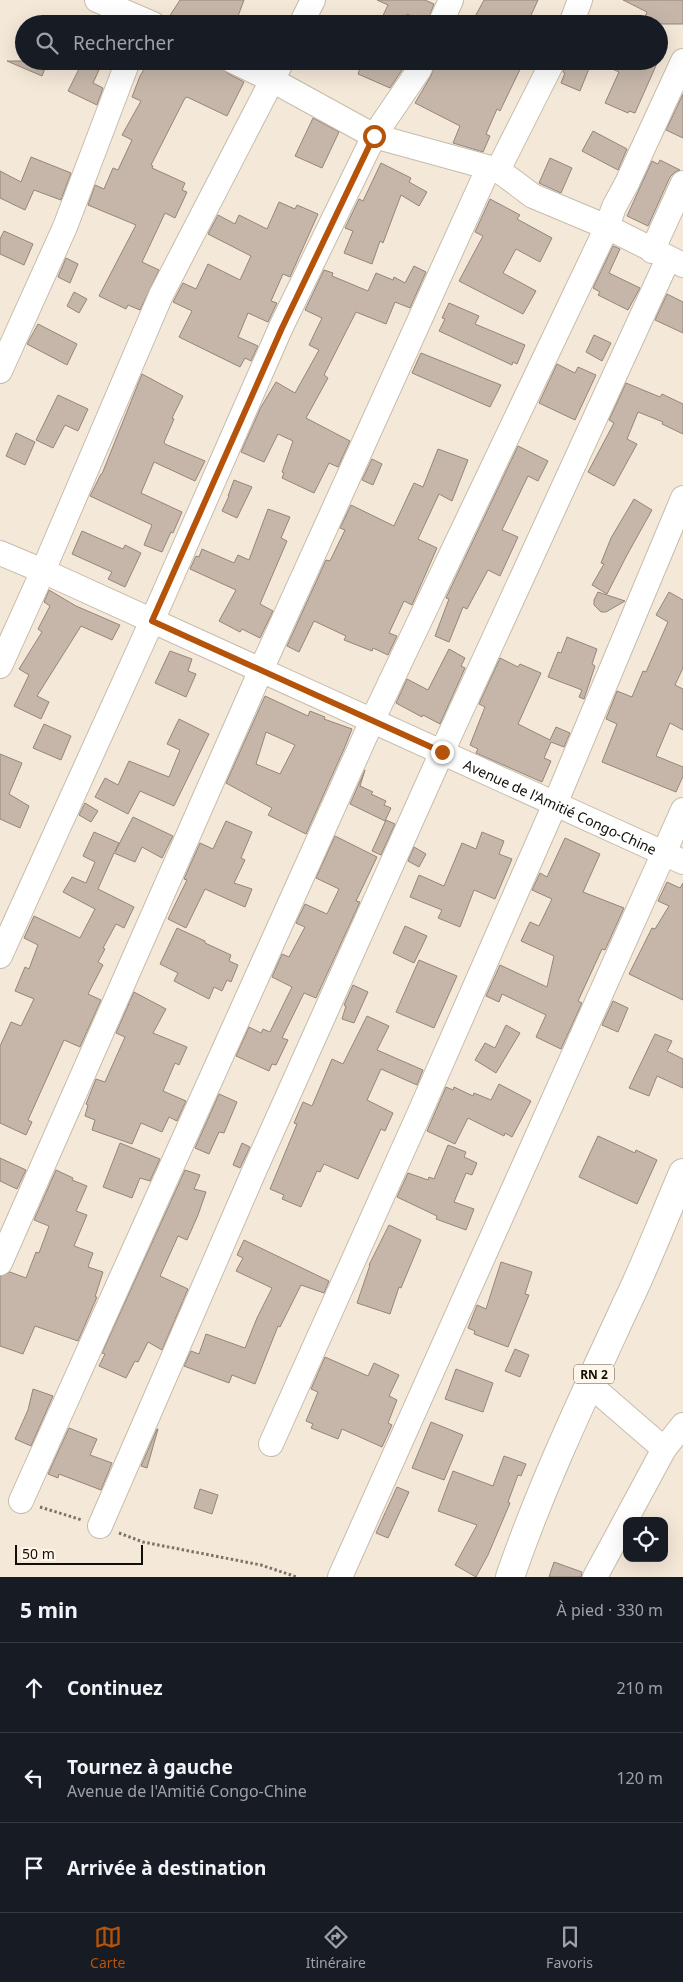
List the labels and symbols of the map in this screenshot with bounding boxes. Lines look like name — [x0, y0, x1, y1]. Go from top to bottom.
route start — [363, 125, 386, 148]
route end — [431, 741, 454, 764]
street label: Avenue de l'Amitié Congo-Chine — [461, 754, 660, 858]
road number: RN 2 — [574, 1365, 614, 1384]
scale bar — [15, 1542, 142, 1565]

